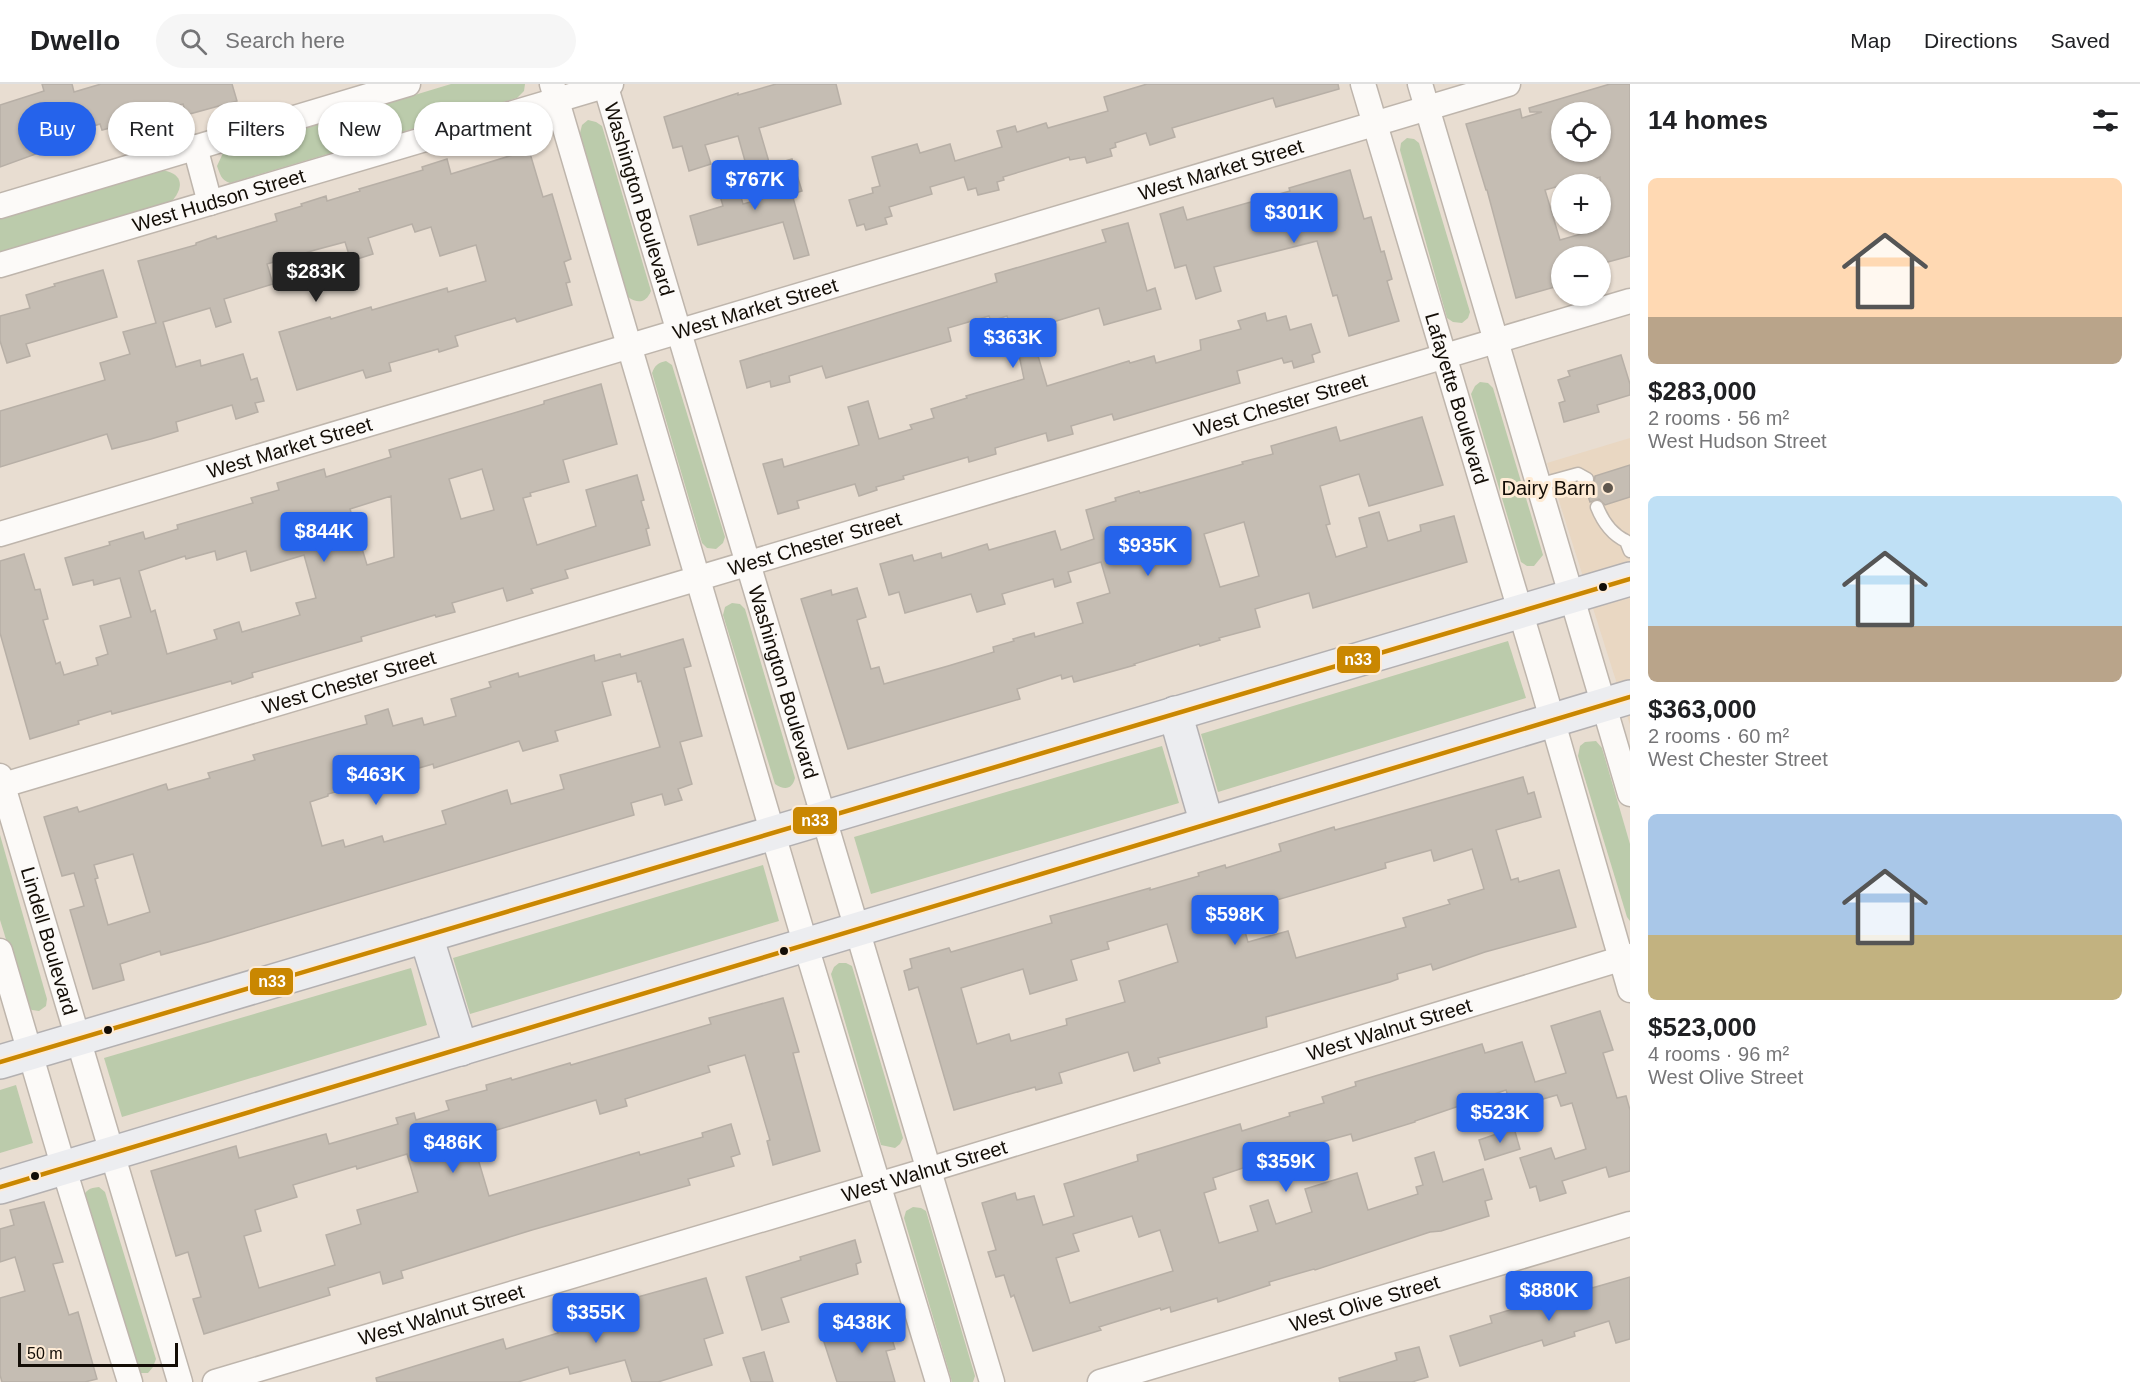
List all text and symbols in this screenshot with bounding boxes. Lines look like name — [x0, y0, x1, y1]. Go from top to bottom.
search box — [156, 14, 576, 68]
text: Dwello — [30, 25, 120, 56]
icon: search — [177, 25, 210, 58]
text: Search here — [225, 28, 345, 53]
text: Map — [1850, 29, 1891, 52]
text: Directions — [1924, 29, 2017, 52]
text: Saved — [2050, 29, 2110, 52]
street label: Washington Boulevard — [600, 100, 678, 298]
chip: Buy — [18, 102, 96, 156]
chip: Rent — [108, 102, 195, 156]
chip: Filters — [207, 102, 306, 156]
chip: New — [318, 102, 402, 156]
chip: Apartment — [414, 102, 553, 156]
map controls — [1551, 102, 1611, 306]
button: locate — [1551, 102, 1611, 162]
icon: filters — [2089, 104, 2122, 137]
text: 14 homes — [1648, 105, 1768, 135]
street label: West Market Street — [1136, 135, 1306, 205]
pin: $767K — [713, 160, 797, 211]
street label: West Hudson Street — [130, 164, 308, 236]
text: $767K — [726, 168, 784, 190]
button: + — [1551, 174, 1611, 234]
pin: $301K — [1252, 193, 1336, 244]
text: $301K — [1265, 201, 1323, 223]
icon: home — [1831, 217, 1939, 325]
button: − — [1551, 246, 1611, 306]
pin: $283K — [274, 252, 358, 303]
text: $283K — [287, 260, 345, 282]
street label: West Market Street — [670, 274, 841, 344]
street label: Lafayette Boulevard — [1421, 310, 1493, 487]
pin: $363K — [971, 318, 1055, 369]
text: $363K — [984, 326, 1042, 348]
street label: West Chester Street — [1191, 369, 1370, 441]
text: $283,000 — [1648, 376, 1756, 406]
text: 2 rooms · 56 m² — [1648, 407, 1789, 429]
street label: West Market Street — [204, 413, 375, 483]
text: West Hudson Street — [1648, 430, 1827, 452]
place label: Dairy Barn — [1502, 477, 1596, 499]
marker: Dairy Barn — [1601, 481, 1615, 495]
street label: West Chester Street — [725, 507, 904, 580]
pin: $844K — [282, 512, 366, 563]
text: $844K — [295, 520, 353, 542]
pin: $935K — [1106, 526, 1190, 577]
text: $935K — [1119, 534, 1177, 556]
icon: home — [1831, 535, 1939, 643]
unlabelled marker — [1597, 581, 1609, 593]
street label: Washington Boulevard — [744, 583, 822, 781]
line badge: n33 — [1336, 645, 1381, 674]
street label: West Chester Street — [260, 646, 439, 718]
text: n33 — [1344, 651, 1372, 668]
text: $363,000 — [1648, 694, 1756, 724]
text: 2 rooms · 60 m² — [1648, 725, 1789, 747]
text: West Chester Street — [1648, 748, 1828, 770]
pin: $463K — [334, 755, 418, 806]
text: $463K — [347, 763, 405, 785]
line badge: n33 — [792, 806, 838, 835]
text: n33 — [801, 812, 829, 829]
icon: home — [1831, 853, 1939, 961]
street label: Lindell Boulevard — [17, 864, 81, 1018]
pin: $598K — [1193, 895, 1277, 946]
text: $598K — [1206, 903, 1264, 925]
unlabelled marker — [778, 945, 790, 957]
line badge: n33 — [249, 967, 294, 996]
text: n33 — [258, 973, 286, 990]
street label: West Walnut Street — [1304, 994, 1475, 1065]
text: $523,000 — [1648, 1012, 1756, 1042]
unlabelled marker — [102, 1024, 114, 1036]
text: 4 rooms · 96 m² — [1648, 1043, 1789, 1065]
text: West Olive Street — [1648, 1066, 1803, 1088]
pin: $523K — [1458, 1093, 1542, 1144]
text: $523K — [1471, 1101, 1529, 1123]
pin: $486K — [411, 1123, 495, 1174]
text: $486K — [424, 1131, 482, 1153]
street label: West Walnut Street — [839, 1136, 1010, 1206]
pin: $359K — [1244, 1142, 1328, 1193]
text: $359K — [1257, 1150, 1315, 1172]
unlabelled marker — [29, 1170, 41, 1182]
street label: West Olive Street — [1287, 1270, 1442, 1336]
pin: $880K — [1507, 1271, 1591, 1322]
text: $880K — [1520, 1279, 1578, 1301]
street label: West Walnut Street — [356, 1280, 527, 1350]
pin: $355K — [554, 1293, 638, 1344]
text: $355K — [567, 1301, 625, 1323]
pin: $438K — [820, 1303, 904, 1354]
text: $438K — [833, 1311, 891, 1333]
scale bar — [18, 1340, 178, 1368]
text: 50 m — [27, 1345, 63, 1362]

